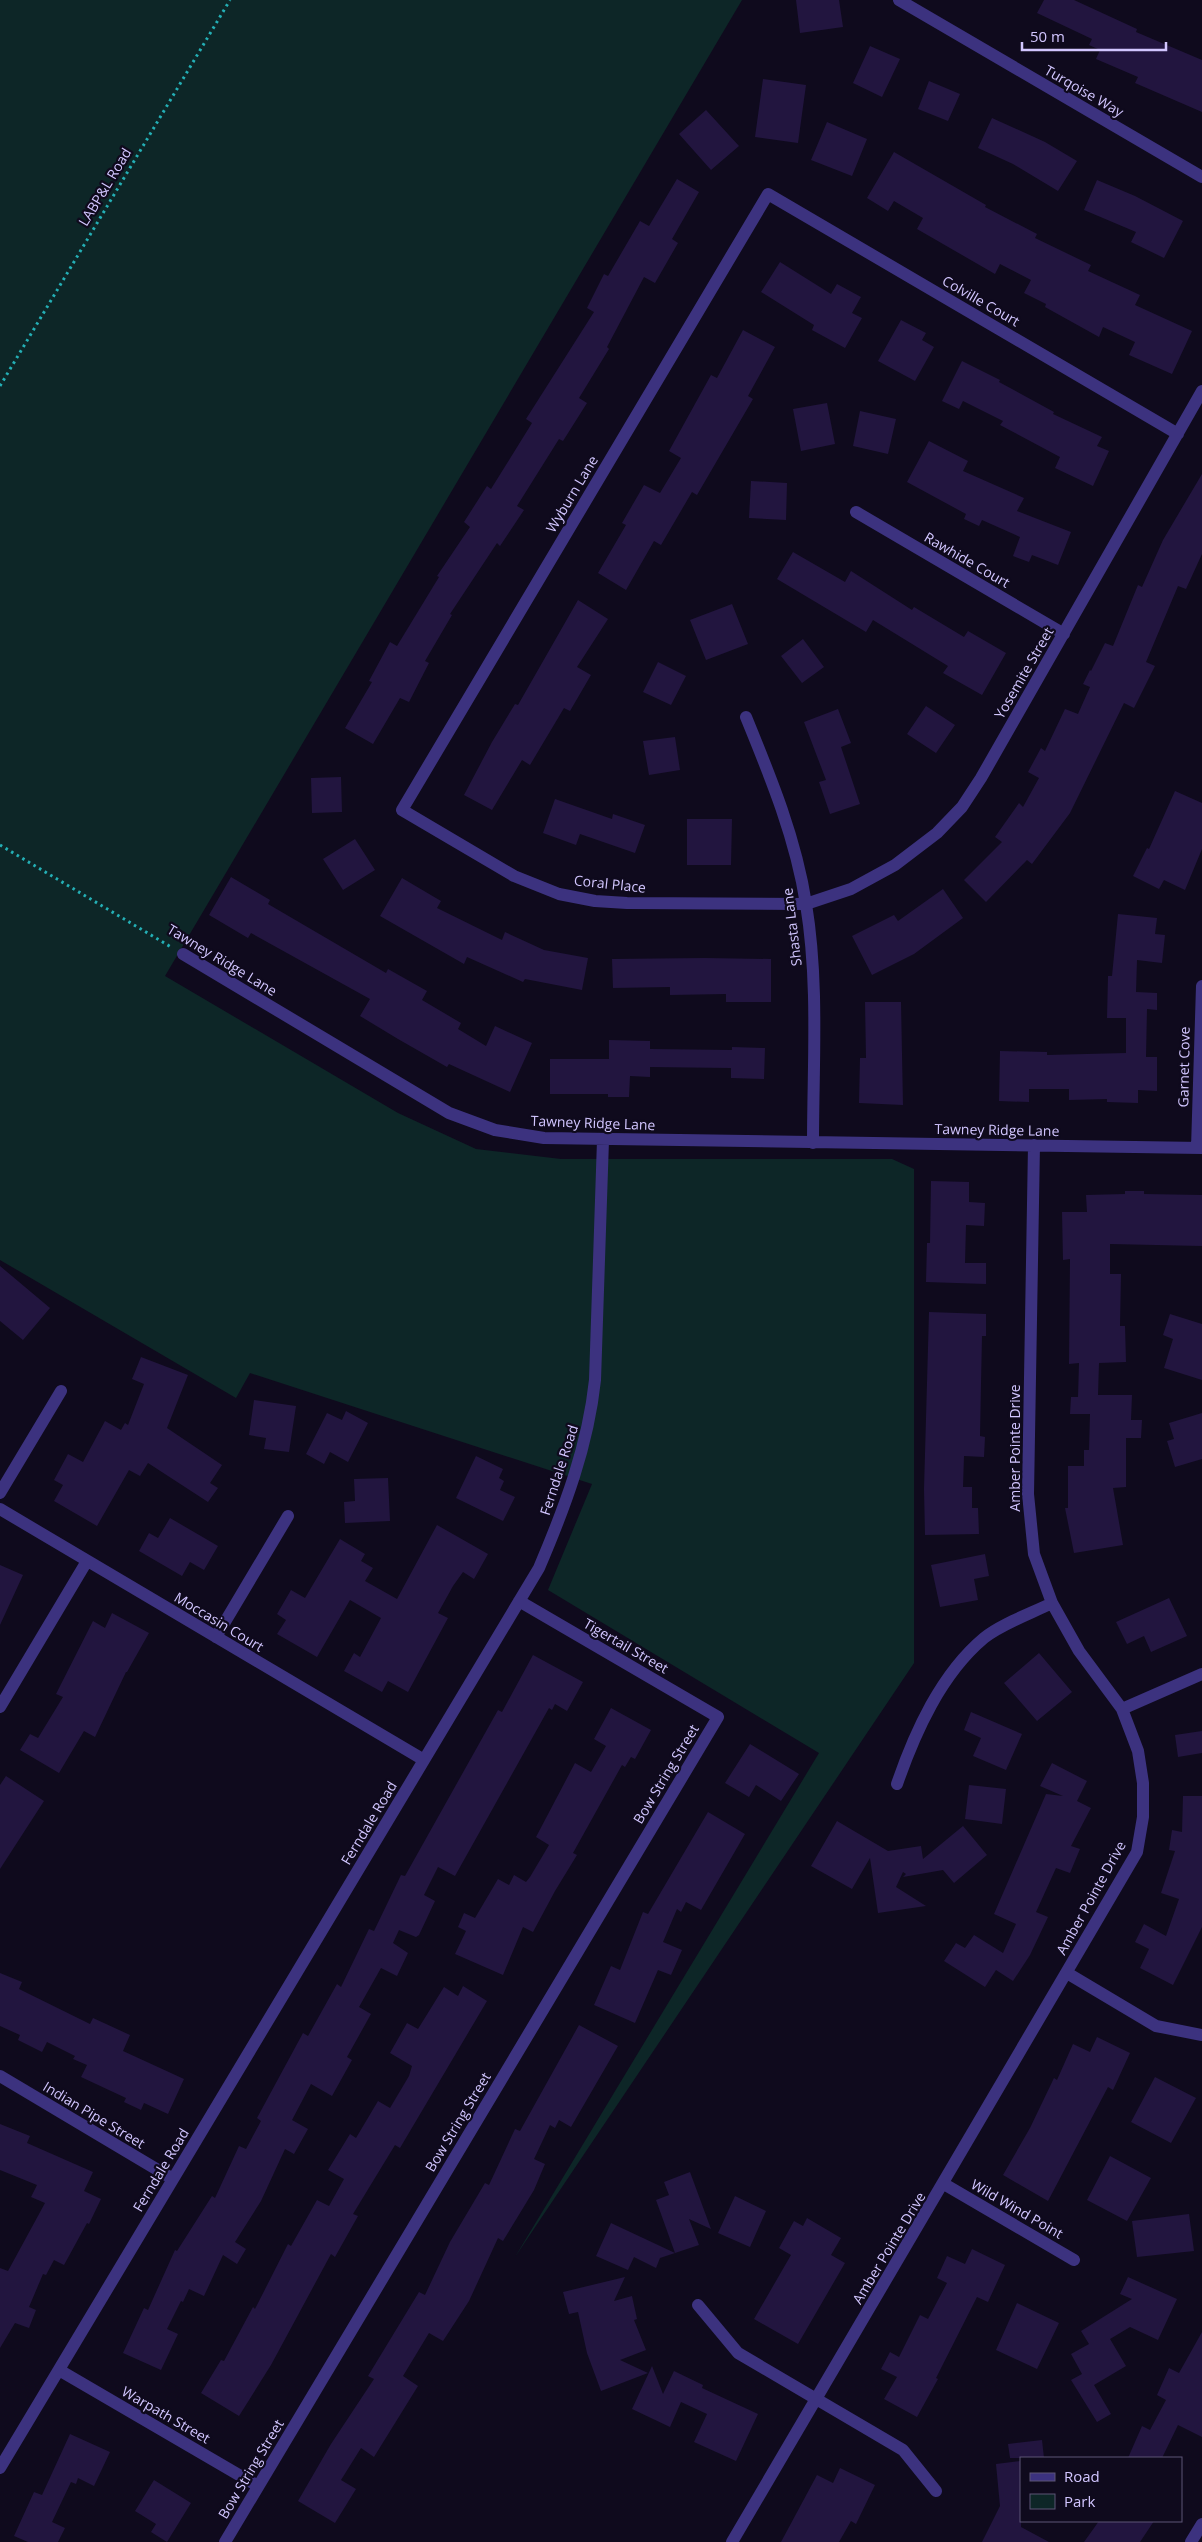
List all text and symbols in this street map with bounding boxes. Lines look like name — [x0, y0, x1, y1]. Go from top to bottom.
scale bar — [1022, 20, 1166, 52]
text: 50 m — [1030, 26, 1065, 46]
street label: Turqoise Way — [1041, 60, 1128, 121]
street label: LABP&L Road — [74, 144, 135, 229]
street label: Colville Court — [939, 271, 1023, 330]
street label: Wyburn Lane — [541, 452, 602, 536]
street label: Rawhide Court — [921, 527, 1014, 592]
street label: Yosemite Street — [990, 623, 1058, 722]
street label: Coral Place — [573, 870, 647, 897]
street label: Shasta Lane — [777, 887, 806, 967]
street label: Tawney Ridge Lane — [164, 919, 281, 1000]
street label: Garnet Cove — [1173, 1026, 1194, 1108]
street label: Tawney Ridge Lane — [530, 1111, 656, 1134]
street label: Tawney Ridge Lane — [934, 1119, 1060, 1140]
street label: Amber Pointe Drive — [1005, 1384, 1024, 1512]
street label: Ferndale Road — [535, 1422, 582, 1518]
street label: Moccasin Court — [171, 1587, 268, 1656]
street label: Tigertail Street — [580, 1614, 672, 1678]
street label: Bow String Street — [628, 1721, 703, 1827]
street label: Ferndale Road — [336, 1777, 401, 1868]
street label: Amber Pointe Drive — [1051, 1837, 1130, 1958]
street label: Bow String Street — [420, 2069, 495, 2175]
street label: Indian Pipe Street — [40, 2077, 149, 2153]
street label: Ferndale Road — [128, 2124, 193, 2215]
street label: Wild Wind Point — [968, 2174, 1067, 2243]
street label: Amber Pointe Drive — [848, 2188, 930, 2307]
street label: Warpath Street — [119, 2382, 214, 2448]
street label: Bow String Street — [213, 2416, 288, 2522]
legend — [1020, 2457, 1182, 2522]
text: Road — [1064, 2466, 1100, 2486]
text: Park — [1064, 2491, 1095, 2511]

